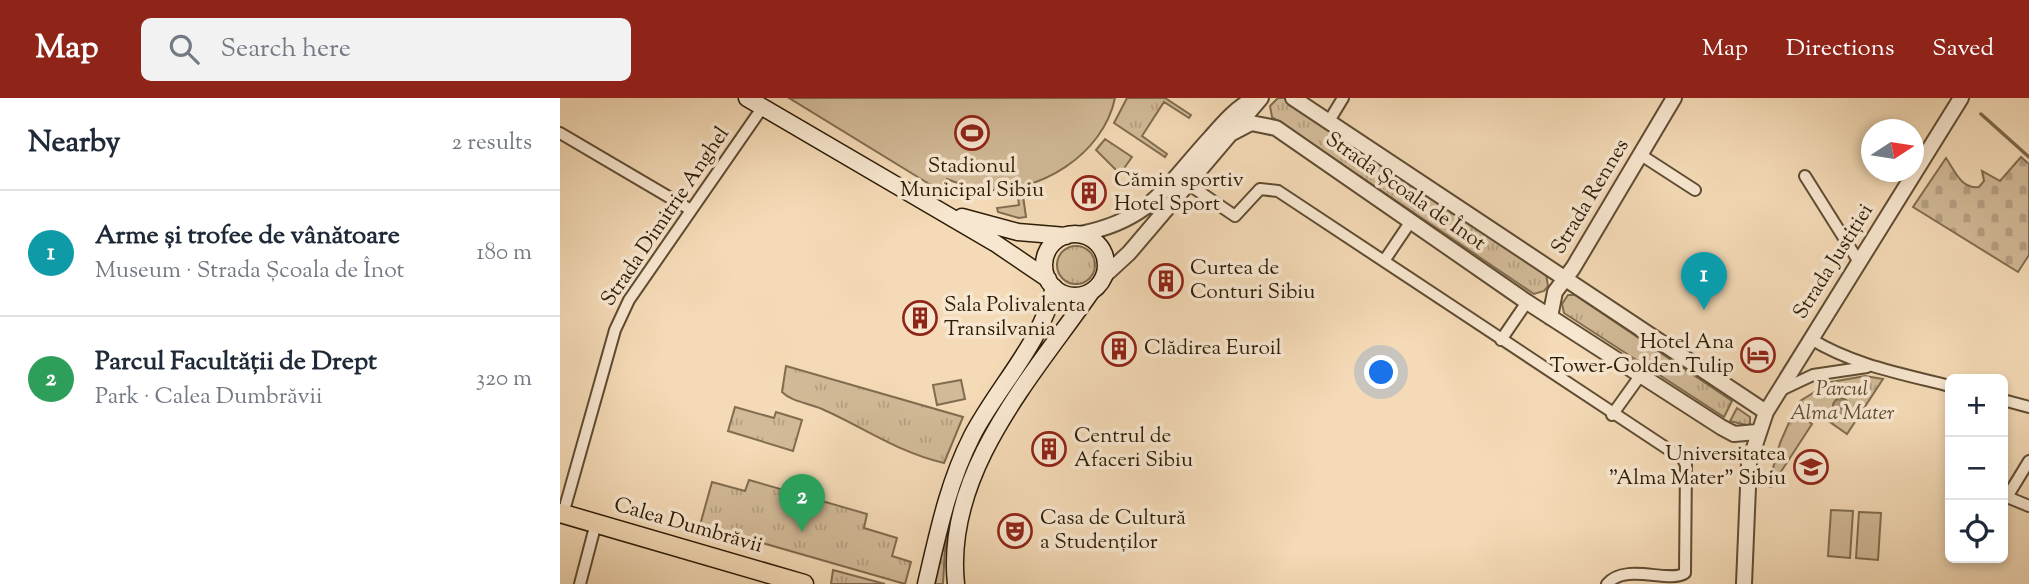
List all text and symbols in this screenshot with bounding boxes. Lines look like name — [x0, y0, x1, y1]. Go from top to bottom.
search box — [141, 18, 631, 81]
text: Map — [35, 25, 99, 73]
icon: search — [165, 30, 203, 68]
text: Search here — [221, 31, 351, 68]
text: Map — [1702, 32, 1748, 66]
text: Directions — [1786, 32, 1894, 66]
text: Saved — [1932, 32, 1994, 66]
sports icon: Stadionul Municipal Sibiu — [953, 114, 991, 152]
north arrow — [1861, 119, 1924, 182]
street label: Strada Dimitrie Anghel — [595, 121, 738, 313]
text: Nearby — [28, 122, 120, 165]
street label: Strada Școala de Înot — [1319, 125, 1491, 259]
text: 2 results — [452, 127, 532, 160]
street label: Strada Rennes — [1545, 134, 1637, 260]
place label: Stadionul Municipal Sibiu — [900, 152, 1044, 206]
place label: Cămin sportiv Hotel Sport — [1114, 166, 1244, 220]
building icon: Cămin sportiv Hotel Sport — [1070, 174, 1108, 212]
street label: Strada Justiției — [1787, 198, 1882, 326]
text: Arme și trofee de vânătoare — [95, 218, 400, 255]
text: 1 — [47, 237, 55, 270]
text: 180 m — [477, 237, 532, 270]
pin: 1 — [1681, 252, 1727, 310]
place label: Curtea de Conturi Sibiu — [1190, 254, 1315, 308]
text: Museum · Strada Școala de Înot — [95, 255, 404, 288]
building icon: Curtea de Conturi Sibiu — [1147, 262, 1185, 300]
place label: Sala Polivalenta Transilvania — [944, 291, 1086, 345]
building icon: Sala Polivalenta Transilvania — [901, 299, 939, 337]
place label: Hotel Ana Tower-Golden Tulip — [1549, 328, 1734, 382]
building icon: Clădirea Euroil — [1100, 330, 1138, 368]
place label: Clădirea Euroil — [1144, 334, 1282, 364]
hotel icon: Hotel Ana Tower-Golden Tulip — [1739, 336, 1777, 374]
text: Parcul Facultății de Drept — [95, 344, 377, 381]
your location — [1364, 355, 1398, 389]
text: 2 — [46, 363, 56, 396]
text: 320 m — [476, 363, 532, 396]
map controls — [1945, 374, 2008, 563]
button: + — [1945, 374, 2008, 437]
park label: Parcul Alma Mater — [1790, 375, 1895, 429]
text: Park · Calea Dumbrăvii — [95, 381, 323, 414]
place label: Centrul de Afaceri Sibiu — [1074, 422, 1193, 476]
building icon: Centrul de Afaceri Sibiu — [1030, 430, 1068, 468]
button: − — [1945, 437, 2008, 500]
place label: Universitatea "Alma Mater" Sibiu — [1609, 440, 1786, 494]
school or university icon: Universitatea "Alma Mater" Sibiu — [1792, 448, 1830, 486]
pin: 2 — [779, 474, 825, 532]
street label: Calea Dumbrăvii — [610, 490, 766, 562]
button: locate — [1945, 500, 2008, 563]
place label: Casa de Cultură a Studenților — [1040, 504, 1186, 558]
theatre icon: Casa de Cultură a Studenților — [996, 512, 1034, 550]

